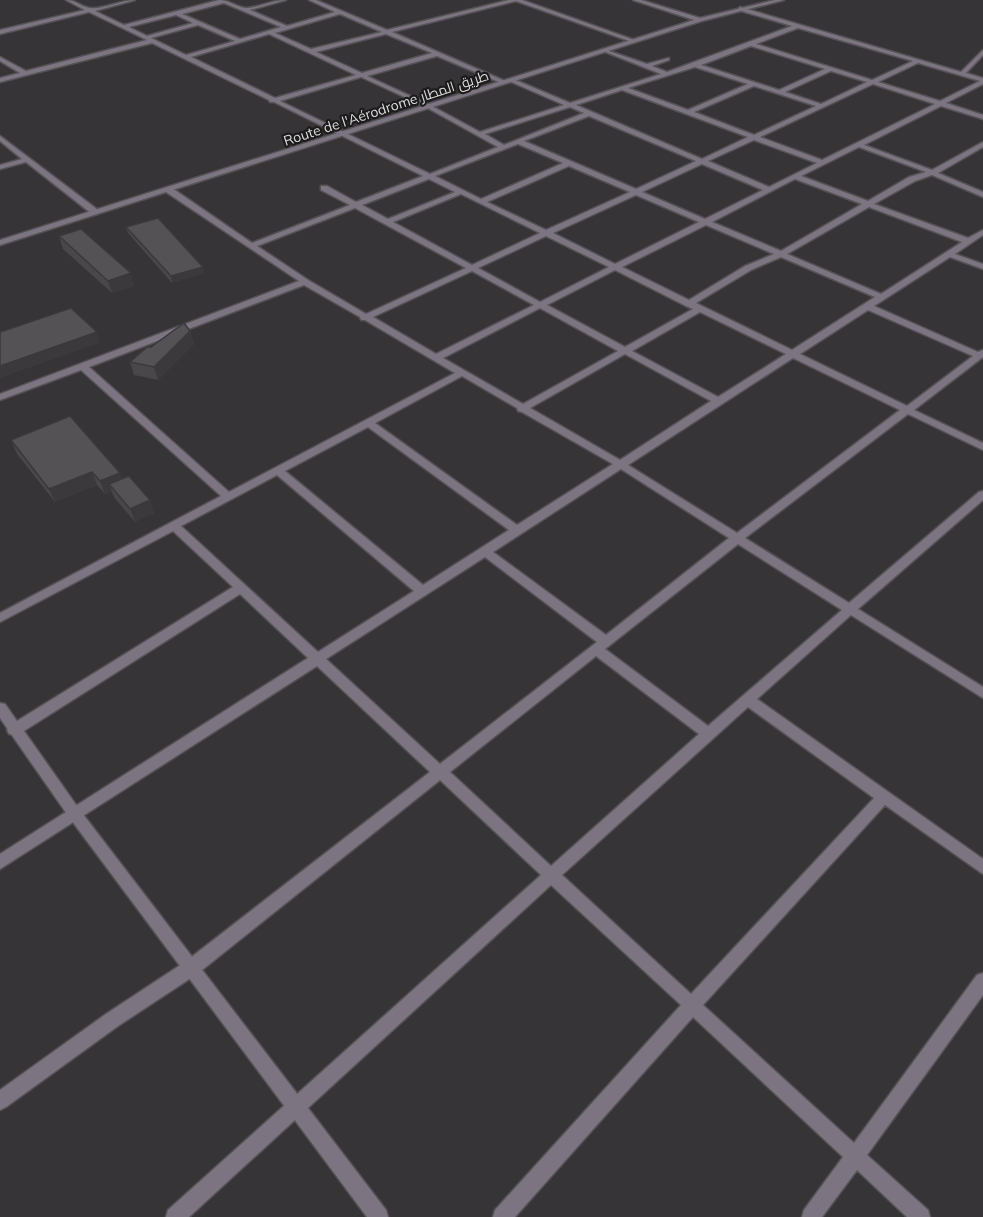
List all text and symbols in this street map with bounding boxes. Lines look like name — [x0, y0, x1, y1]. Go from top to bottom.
street label: Route de l'Aérodrome طريق المطار — [281, 66, 491, 150]

